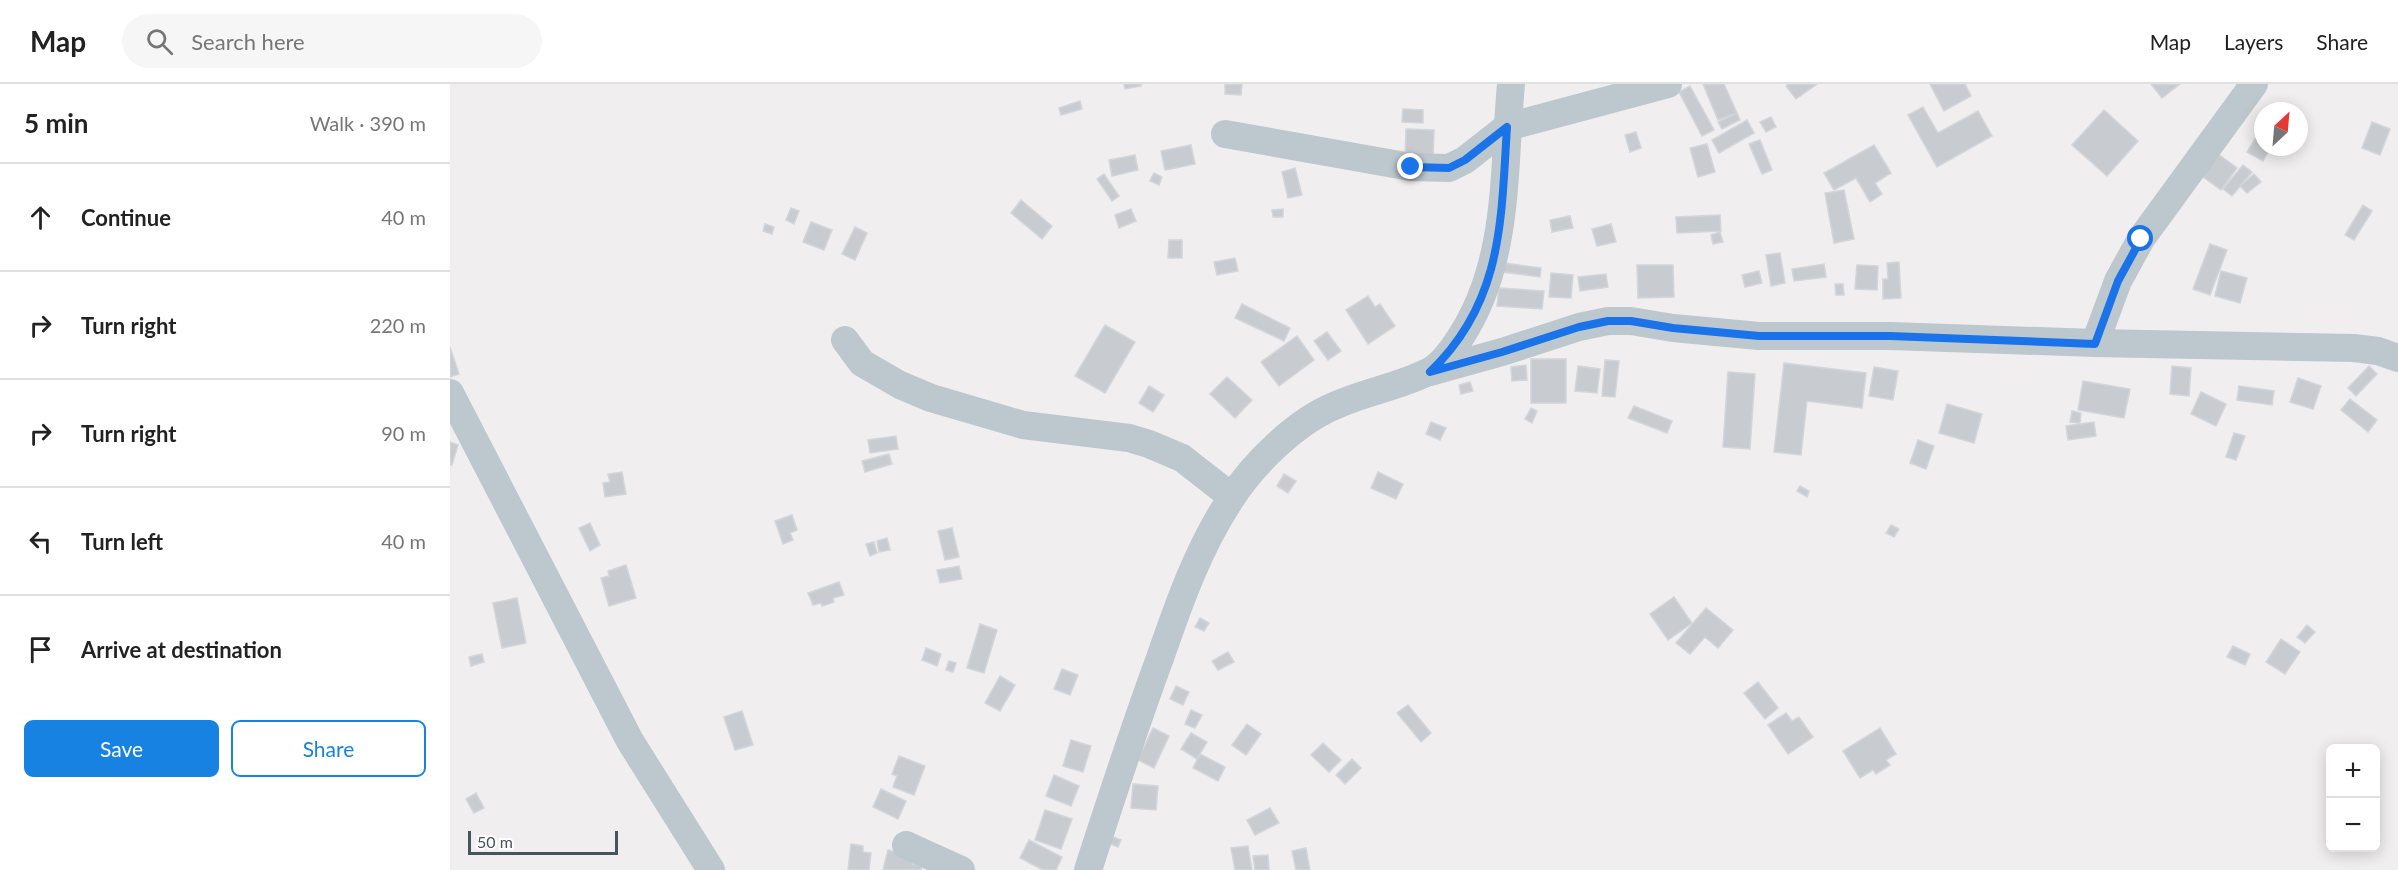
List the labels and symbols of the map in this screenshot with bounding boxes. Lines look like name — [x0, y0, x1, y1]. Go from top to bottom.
north arrow — [2254, 102, 2308, 156]
route end — [1397, 153, 1423, 179]
route start — [2127, 225, 2153, 251]
scale bar — [468, 828, 618, 856]

